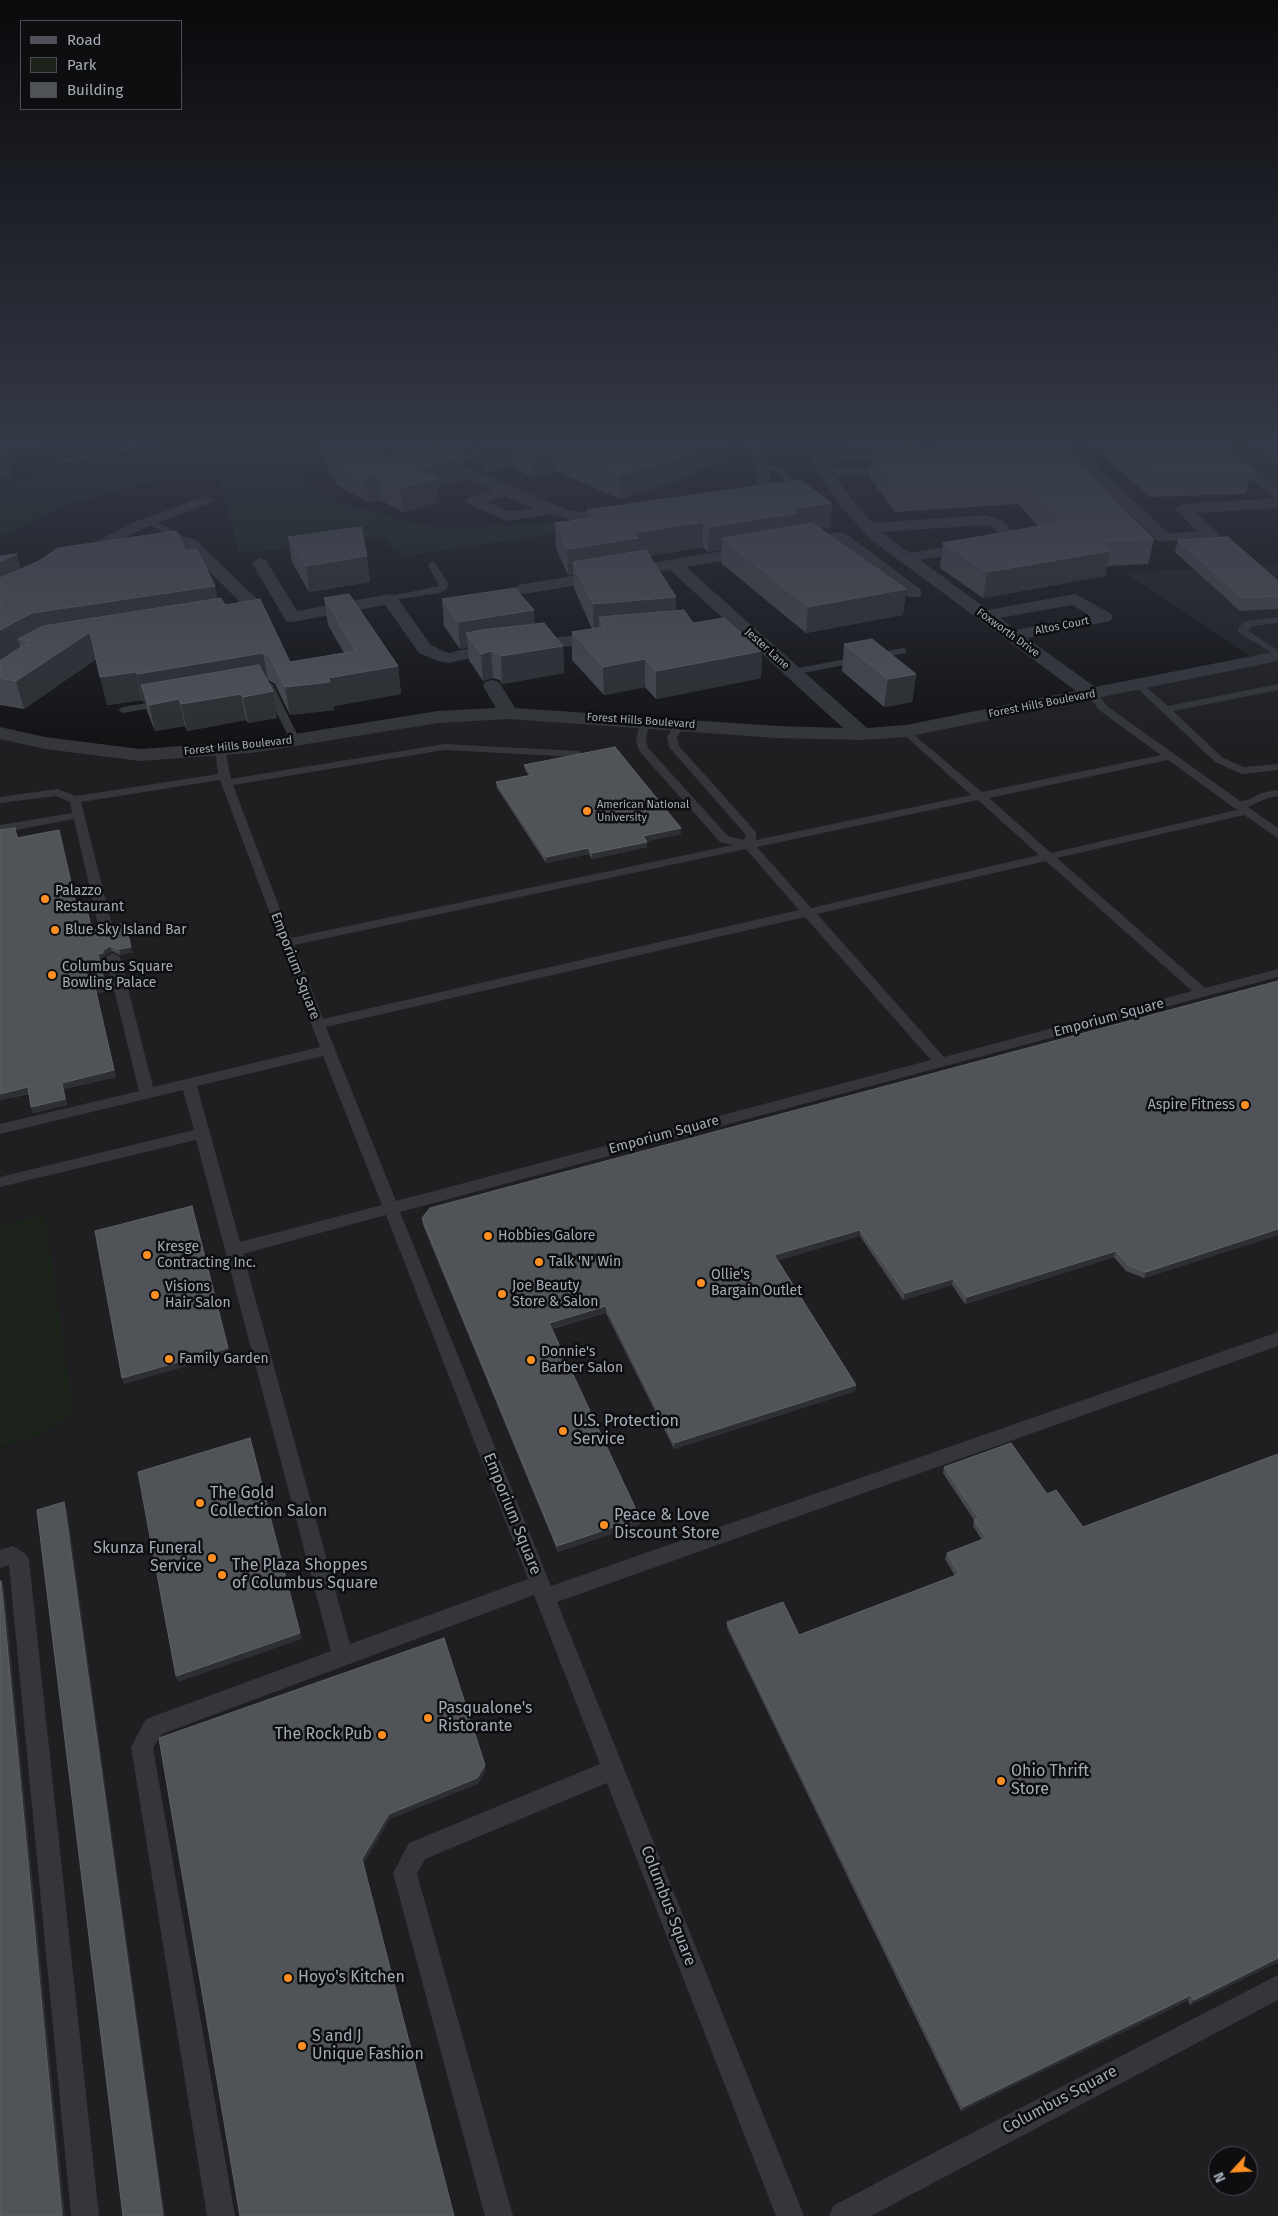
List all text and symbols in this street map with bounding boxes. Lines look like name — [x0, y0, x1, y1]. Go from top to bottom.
legend — [20, 20, 182, 110]
text: Road — [67, 31, 102, 49]
text: Park — [67, 56, 97, 74]
text: Building — [67, 81, 123, 99]
street label: Foxworth Drive — [974, 606, 1042, 660]
street label: Altos Court — [1034, 614, 1090, 638]
street label: Jester Lane — [742, 626, 792, 672]
street label: Forest Hills Boulevard — [987, 687, 1097, 721]
street label: Forest Hills Boulevard — [586, 711, 696, 731]
street label: Forest Hills Boulevard — [183, 734, 293, 758]
place label: American National University — [597, 798, 689, 824]
marker: American National University — [581, 805, 593, 817]
place label: Palazzo Restaurant — [55, 883, 124, 916]
marker: Palazzo Restaurant — [39, 893, 51, 905]
street label: Emporium Square — [267, 910, 323, 1022]
place label: Blue Sky Island Bar — [65, 922, 187, 938]
marker: Blue Sky Island Bar — [49, 924, 61, 936]
place label: Columbus Square Bowling Palace — [62, 959, 173, 992]
marker: Columbus Square Bowling Palace — [46, 969, 58, 981]
street label: Emporium Square — [1052, 995, 1166, 1041]
place label: Aspire Fitness — [1148, 1097, 1235, 1113]
marker: Aspire Fitness — [1239, 1099, 1251, 1111]
street label: Emporium Square — [607, 1112, 721, 1158]
place label: Hobbies Galore — [498, 1228, 595, 1244]
marker: Hobbies Galore — [482, 1230, 494, 1242]
place label: Kresge Contracting Inc. — [157, 1239, 256, 1272]
marker: Kresge Contracting Inc. — [141, 1249, 153, 1261]
place label: Talk 'N' Win — [549, 1254, 621, 1270]
marker: Talk 'N' Win — [533, 1256, 545, 1268]
place label: Ollie's Bargain Outlet — [711, 1267, 802, 1300]
marker: Ollie's Bargain Outlet — [695, 1277, 707, 1289]
place label: Joe Beauty Store & Salon — [512, 1278, 598, 1310]
place label: Visions Hair Salon — [165, 1279, 231, 1311]
marker: Joe Beauty Store & Salon — [496, 1288, 508, 1300]
marker: Visions Hair Salon — [149, 1289, 161, 1301]
place label: Donnie's Barber Salon — [541, 1344, 623, 1376]
place label: Family Garden — [179, 1351, 269, 1367]
marker: Family Garden — [163, 1353, 175, 1365]
marker: Donnie's Barber Salon — [525, 1354, 537, 1366]
place label: U.S. Protection Service — [573, 1412, 679, 1450]
marker: U.S. Protection Service — [557, 1425, 569, 1437]
street label: Emporium Square — [479, 1450, 545, 1578]
place label: The Gold Collection Salon — [210, 1484, 327, 1522]
marker: The Gold Collection Salon — [194, 1497, 206, 1509]
place label: Peace & Love Discount Store — [614, 1506, 720, 1544]
marker: Peace & Love Discount Store — [598, 1519, 610, 1531]
place label: Skunza Funeral Service — [93, 1539, 202, 1577]
marker: Skunza Funeral Service — [206, 1552, 218, 1564]
place label: The Plaza Shoppes of Columbus Square — [232, 1556, 378, 1594]
marker: The Plaza Shoppes of Columbus Square — [216, 1569, 228, 1581]
place label: Pasqualone's Ristorante — [438, 1699, 533, 1737]
marker: Pasqualone's Ristorante — [422, 1712, 434, 1724]
place label: The Rock Pub — [275, 1725, 372, 1745]
marker: The Rock Pub — [376, 1729, 388, 1741]
place label: Ohio Thrift Store — [1011, 1762, 1089, 1800]
marker: Ohio Thrift Store — [995, 1775, 1007, 1787]
street label: Columbus Square — [636, 1843, 700, 1969]
place label: Hoyo's Kitchen — [298, 1968, 405, 1988]
marker: Hoyo's Kitchen — [282, 1972, 294, 1984]
place label: S and J Unique Fashion — [312, 2027, 424, 2065]
marker: S and J Unique Fashion — [296, 2040, 308, 2052]
street label: Columbus Square — [999, 2062, 1121, 2138]
north arrow — [1208, 2146, 1258, 2196]
text: N — [1210, 2169, 1230, 2185]

